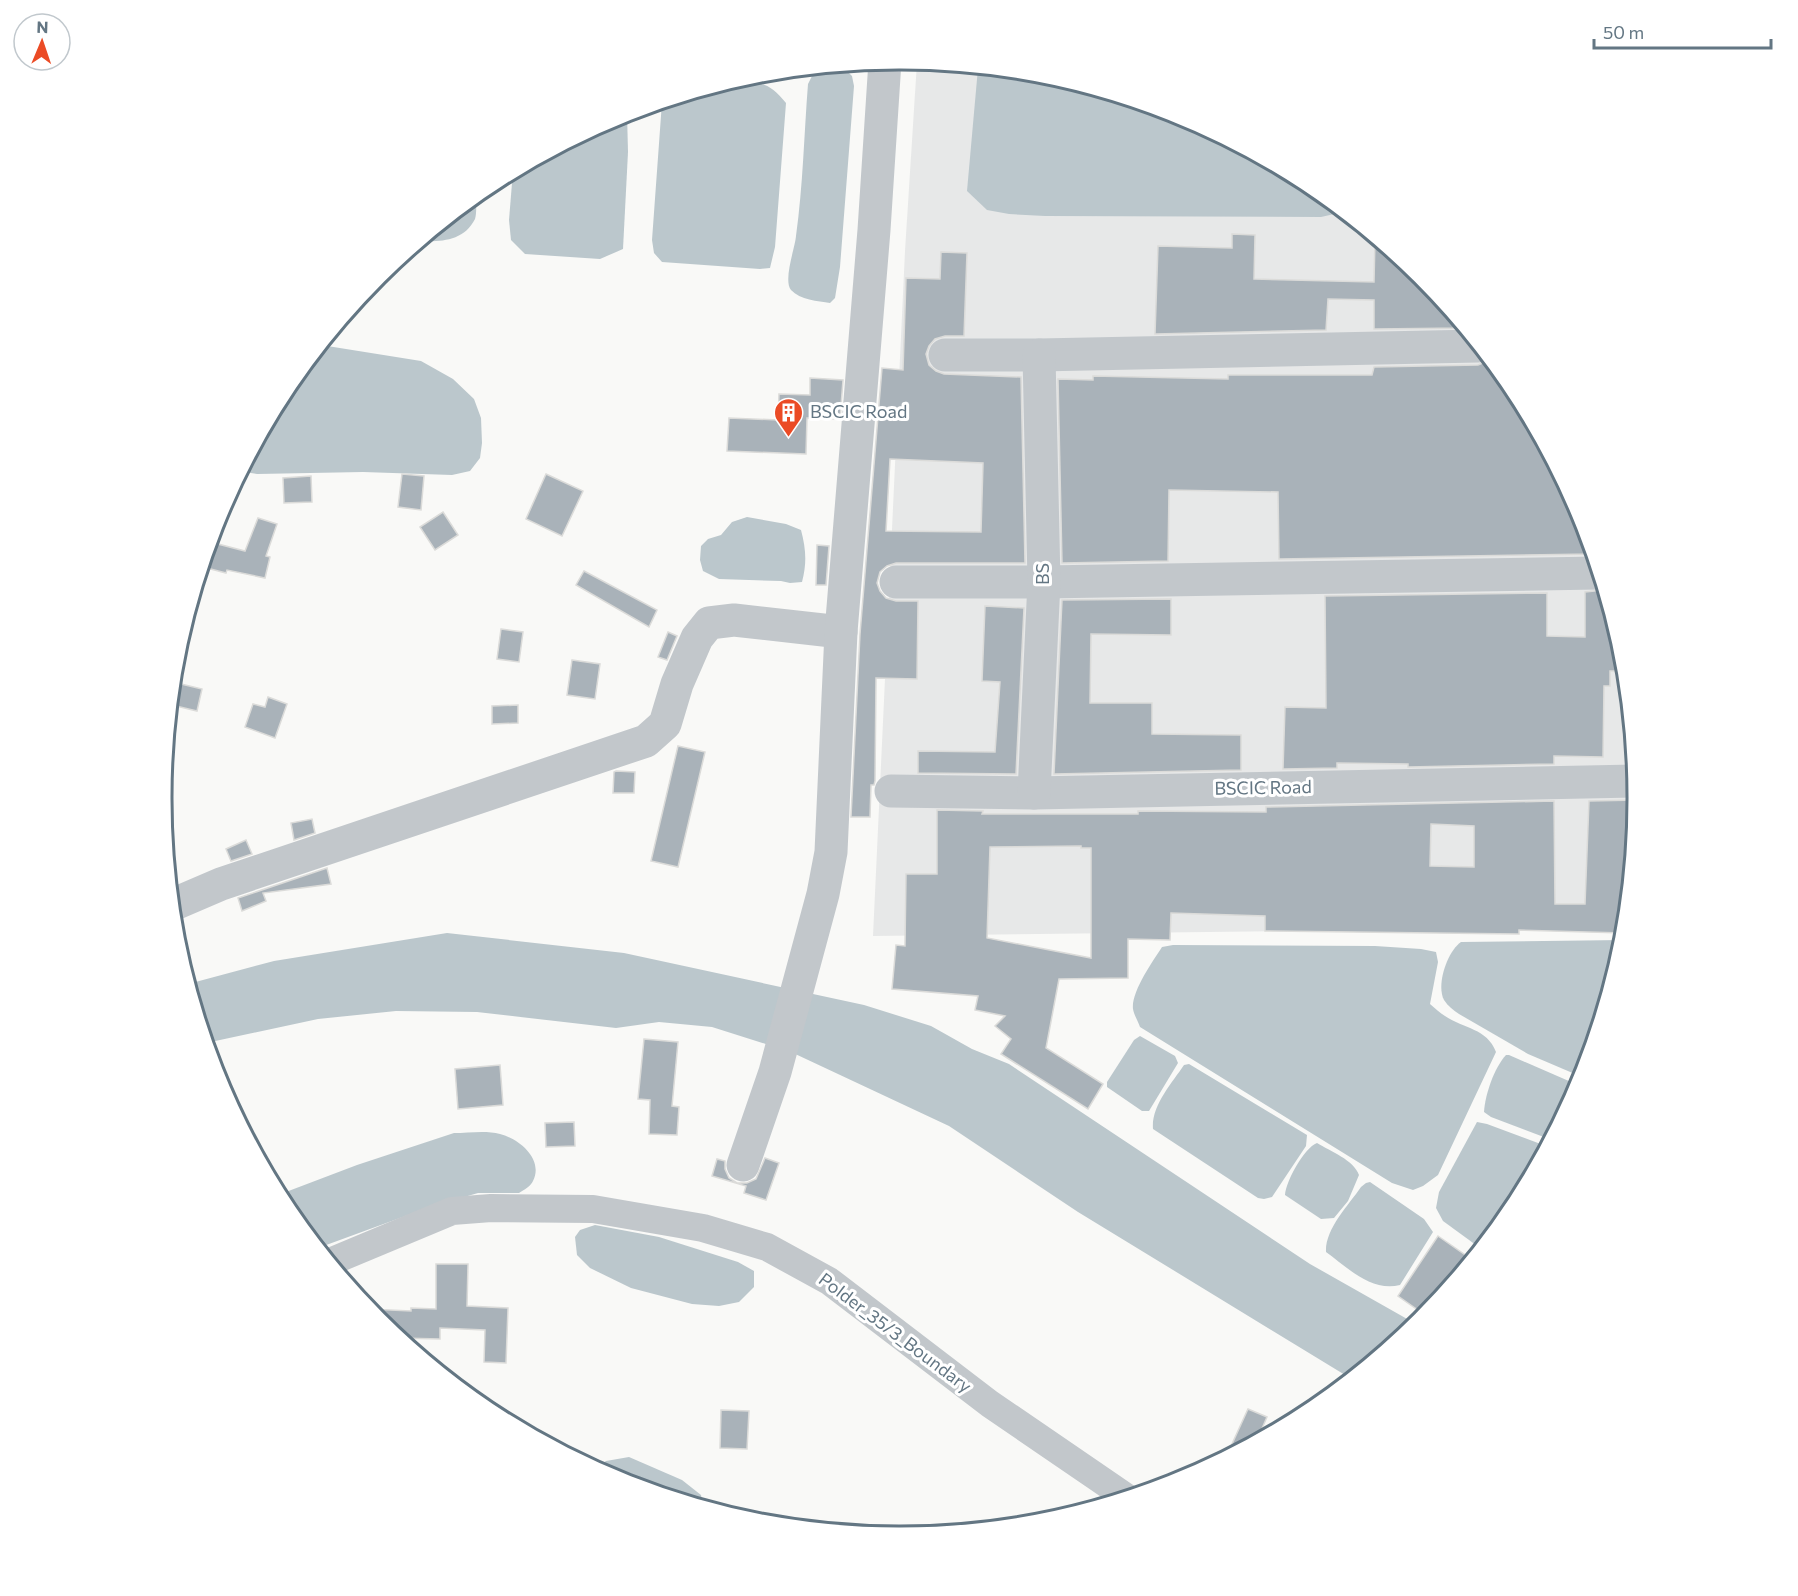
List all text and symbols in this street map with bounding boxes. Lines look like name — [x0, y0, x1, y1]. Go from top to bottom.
north arrow — [12, 12, 72, 72]
scale bar — [1594, 12, 1771, 50]
text: N — [36, 17, 49, 36]
text: 50 m — [1603, 21, 1644, 43]
building icon: BSCIC Road — [773, 396, 805, 438]
place label: BSCIC Road — [810, 400, 907, 422]
street label: BS — [1031, 563, 1053, 585]
street label: BSCIC Road — [1214, 775, 1312, 799]
street label: Polder_35/3_Boundary — [815, 1268, 976, 1397]

